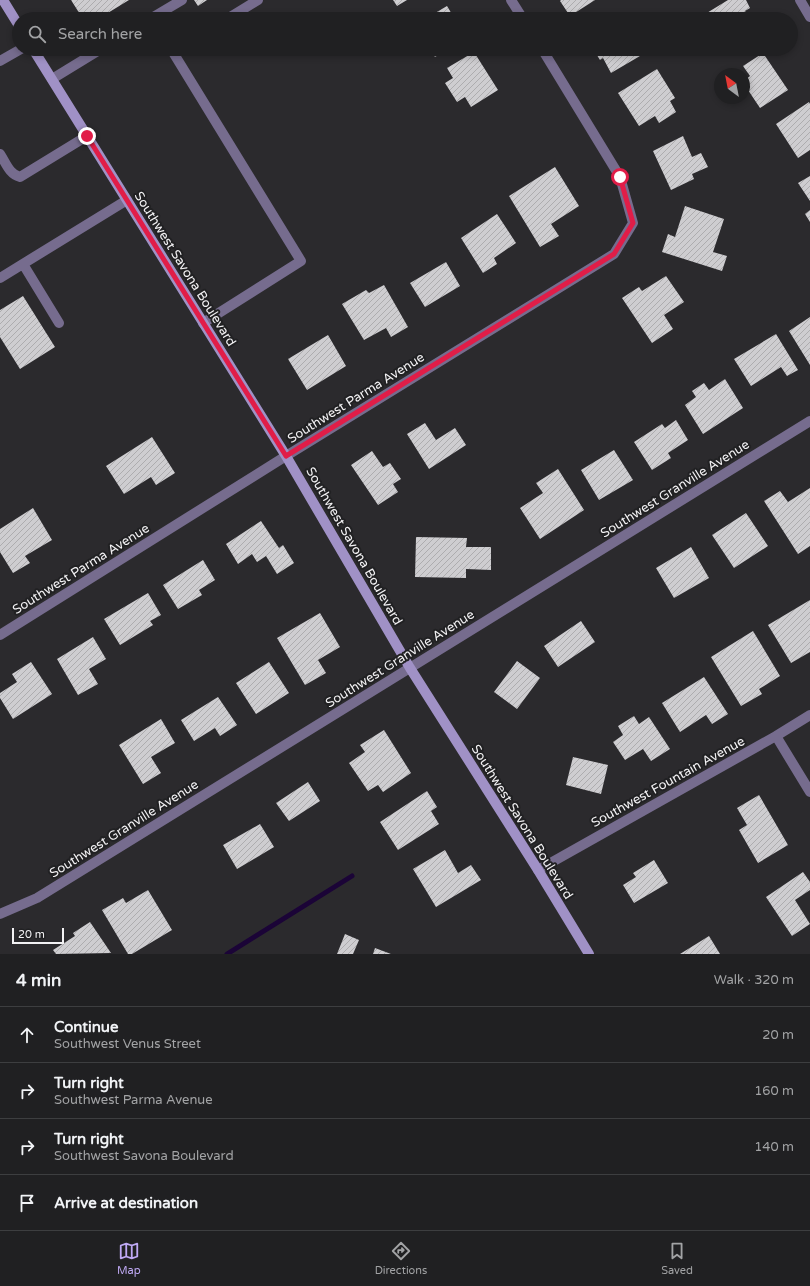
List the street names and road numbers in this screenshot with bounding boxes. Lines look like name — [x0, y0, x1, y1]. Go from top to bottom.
street label: Southwest Savona Boulevard — [131, 189, 239, 349]
street label: Southwest Parma Avenue — [285, 349, 427, 447]
street label: Southwest Granville Avenue — [598, 437, 752, 541]
street label: Southwest Savona Boulevard — [302, 464, 406, 628]
street label: Southwest Parma Avenue — [10, 520, 152, 618]
street label: Southwest Granville Avenue — [323, 607, 477, 711]
street label: Southwest Fountain Avenue — [588, 733, 748, 831]
street label: Southwest Savona Boulevard — [468, 742, 576, 902]
street label: Southwest Granville Avenue — [47, 777, 201, 881]

